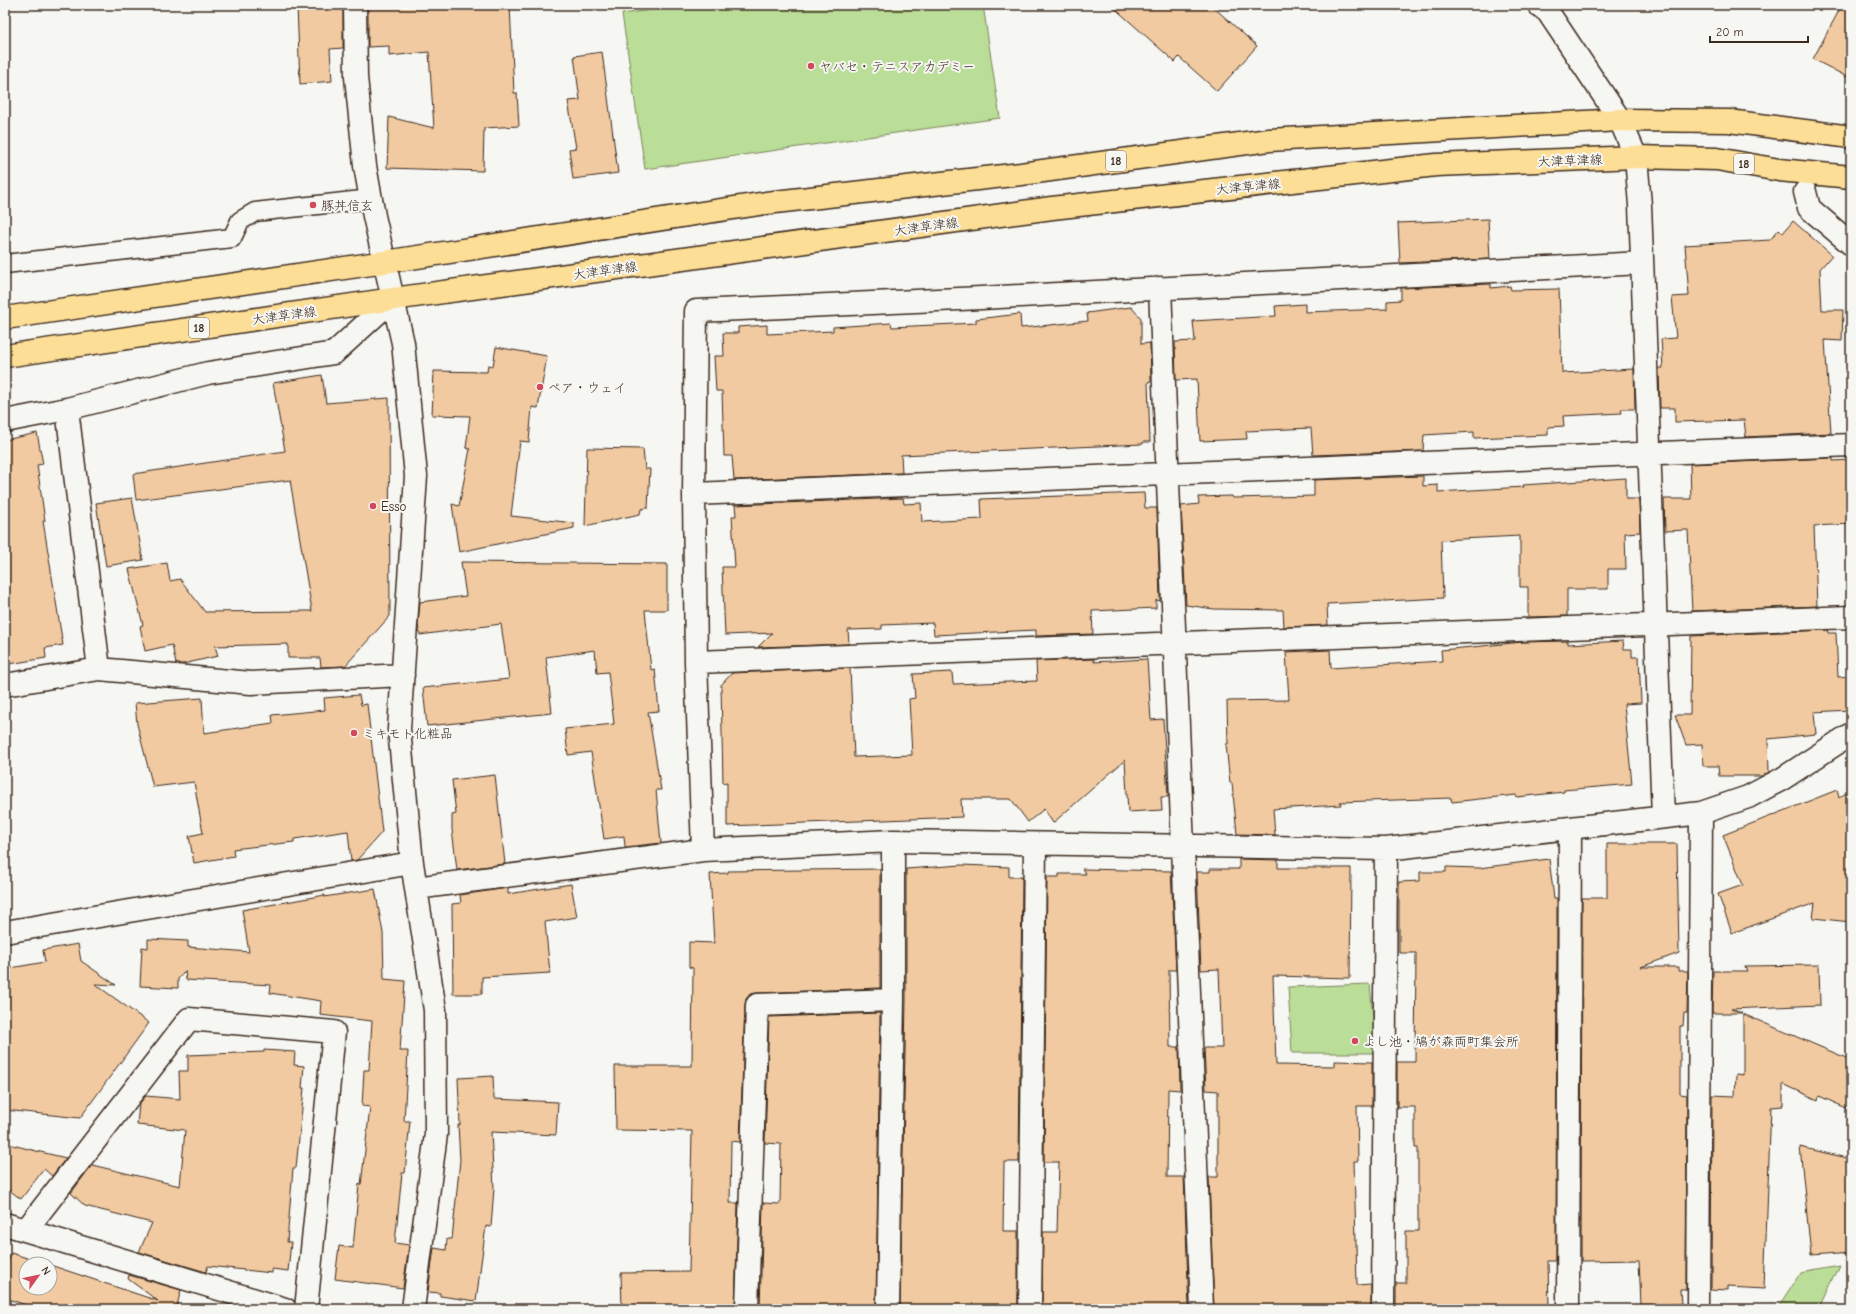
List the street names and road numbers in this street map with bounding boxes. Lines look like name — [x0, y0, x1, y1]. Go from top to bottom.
road number: 18 — [1106, 151, 1126, 171]
street label: 大津草津線 — [1537, 152, 1604, 169]
road number: 18 — [1734, 154, 1754, 174]
street label: 大津草津線 — [1215, 176, 1282, 197]
street label: 大津草津線 — [893, 214, 960, 238]
street label: 大津草津線 — [572, 258, 639, 282]
street label: 大津草津線 — [251, 303, 318, 327]
road number: 18 — [189, 318, 209, 338]

